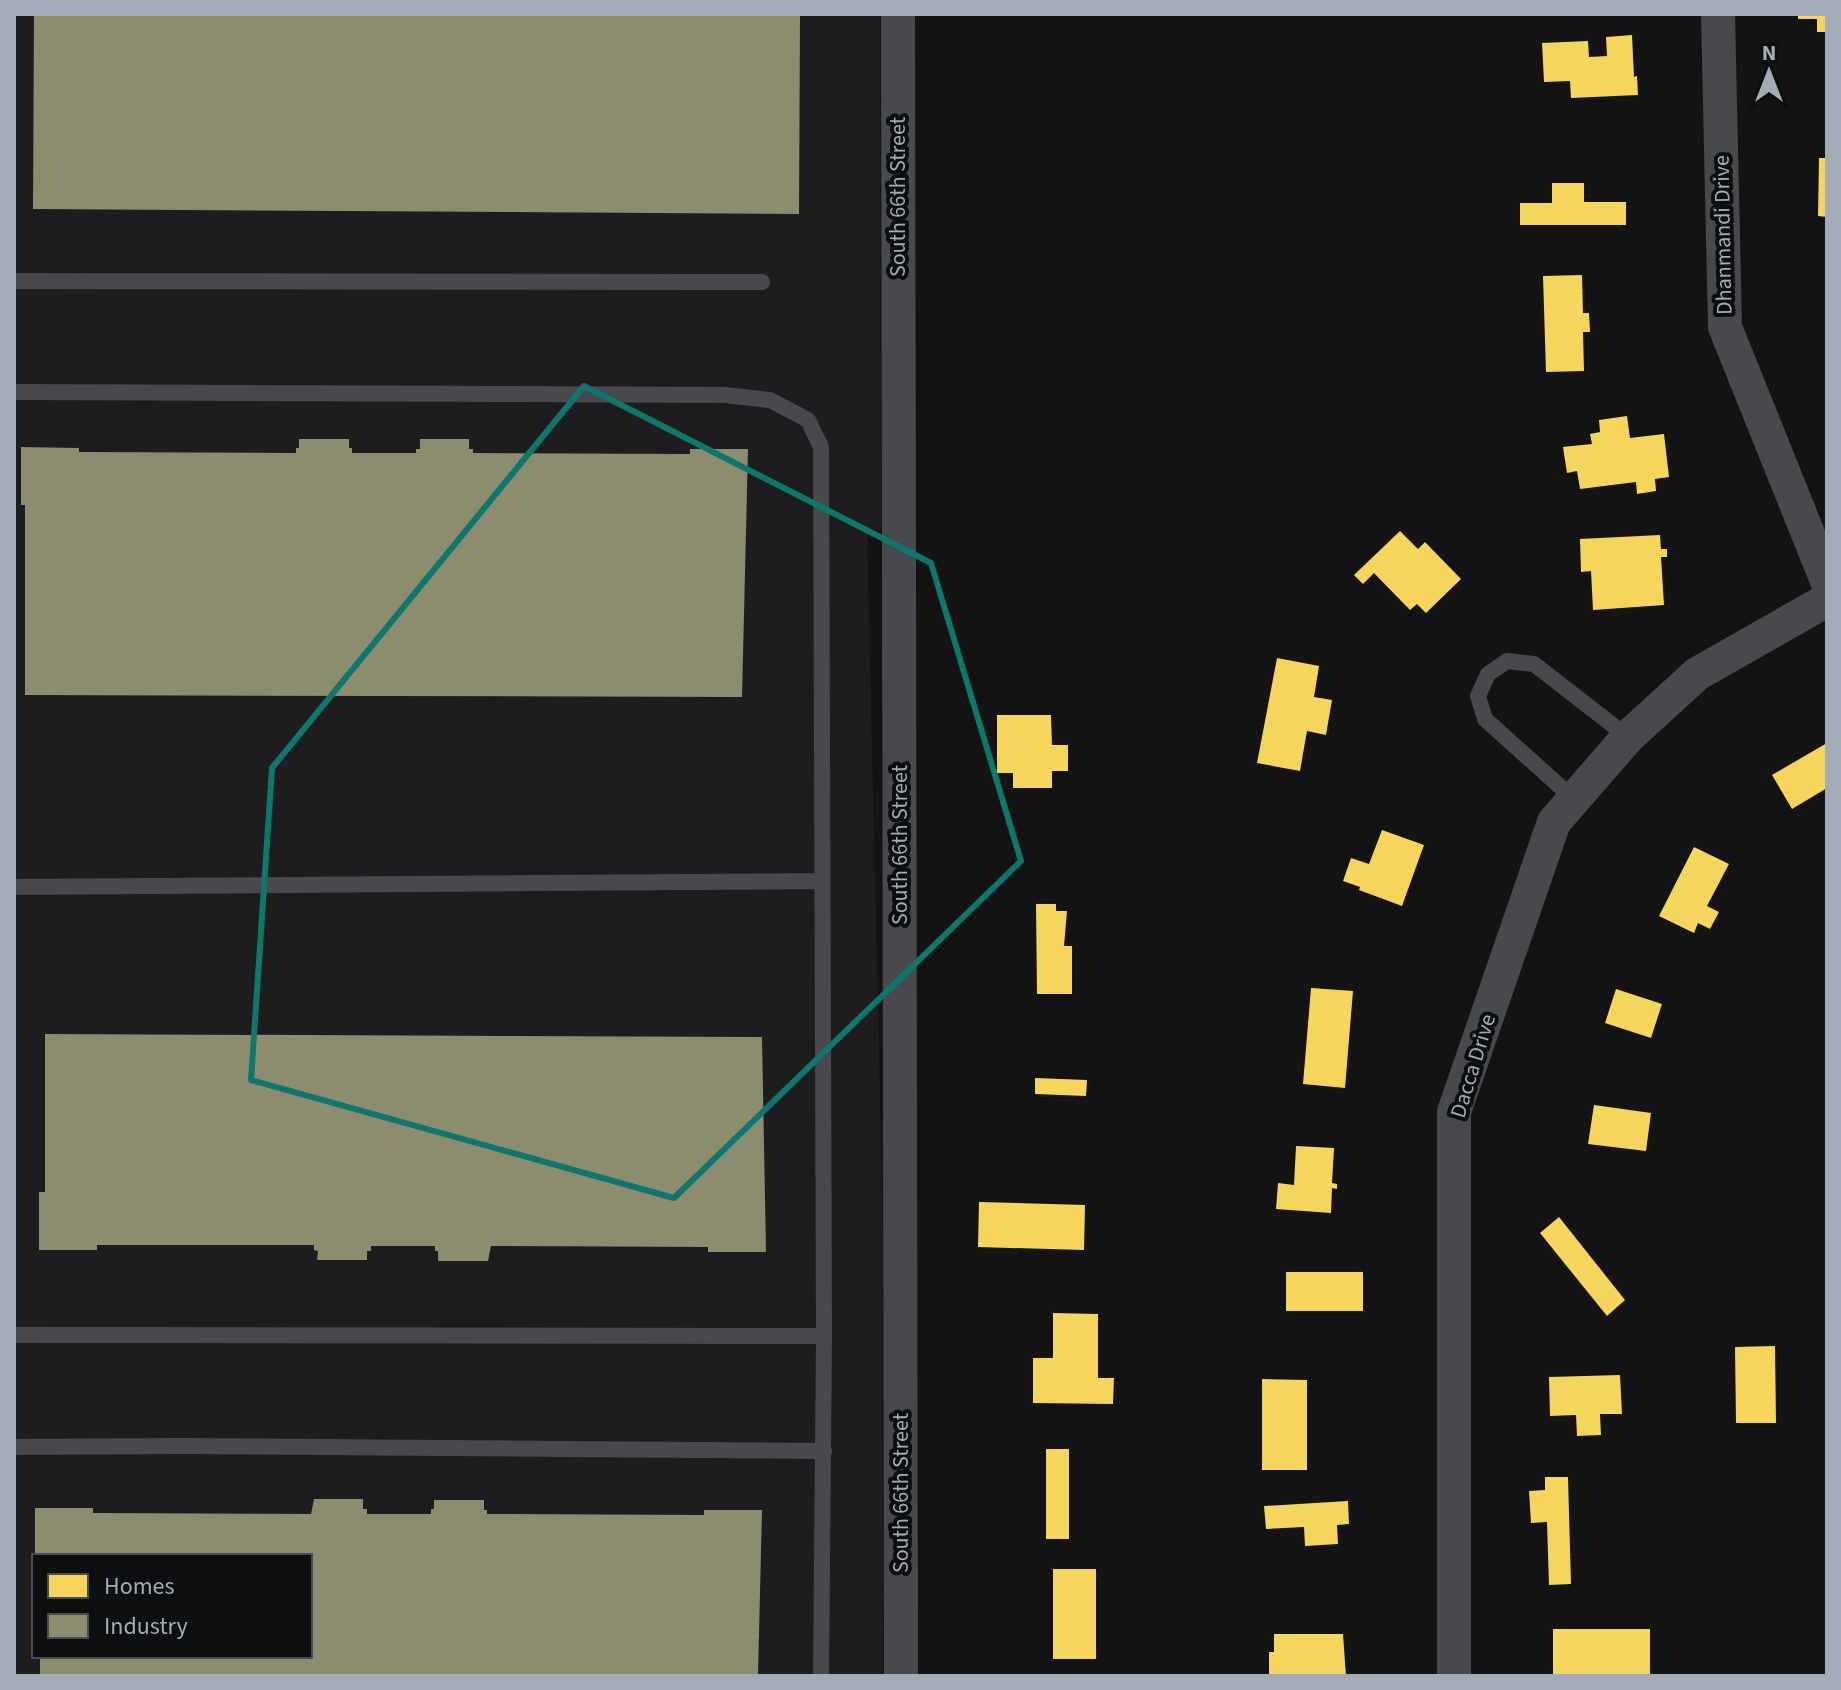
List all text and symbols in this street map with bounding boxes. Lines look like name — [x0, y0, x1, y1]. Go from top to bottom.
north arrow — [1729, 32, 1809, 112]
text: N — [1762, 37, 1776, 69]
street label: South 66th Street — [882, 116, 914, 277]
street label: Dhanmandi Drive — [1706, 155, 1740, 315]
street label: South 66th Street — [884, 764, 916, 925]
street label: Dacca Drive — [1442, 1010, 1504, 1122]
street label: South 66th Street — [885, 1412, 917, 1573]
legend — [32, 1554, 312, 1658]
text: Homes — [104, 1569, 175, 1604]
text: Industry — [104, 1609, 188, 1644]

